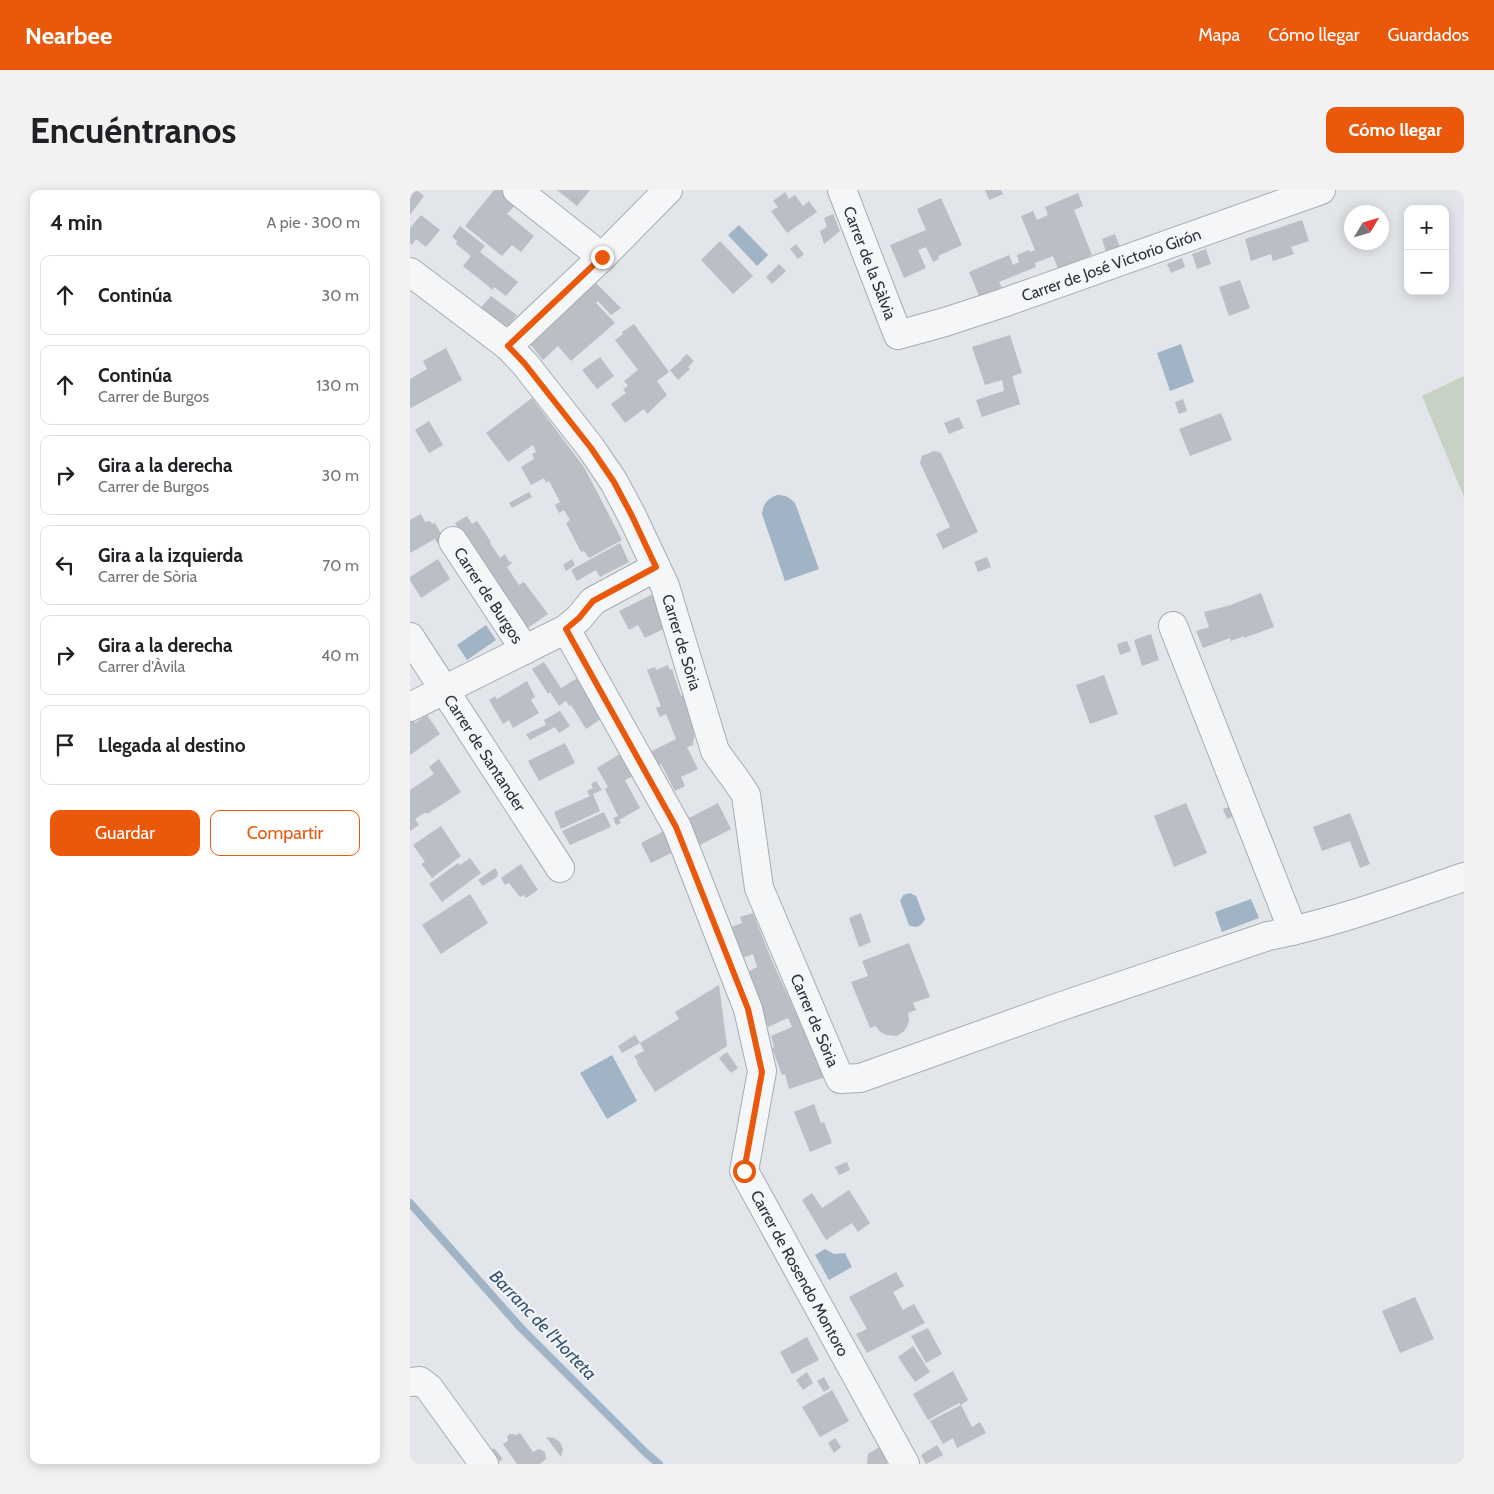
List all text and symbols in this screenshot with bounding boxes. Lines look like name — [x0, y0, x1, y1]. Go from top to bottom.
text: Nearbee — [25, 21, 112, 50]
text: Mapa — [1198, 24, 1240, 46]
text: Cómo llegar — [1268, 24, 1360, 46]
text: Guardados — [1388, 24, 1469, 46]
button: Cómo llegar — [1326, 107, 1464, 153]
text: Encuéntranos — [30, 109, 236, 152]
street label: Carrer de la Sàlvia — [840, 203, 901, 322]
north arrow — [1344, 205, 1389, 250]
map controls — [1404, 205, 1449, 295]
button: + — [1404, 205, 1449, 250]
text: 4 min — [50, 210, 103, 235]
text: A pie · 300 m — [266, 213, 360, 232]
street label: Carrer de José Victorio Girón — [1019, 224, 1203, 305]
route end — [591, 246, 614, 269]
button: − — [1404, 250, 1449, 295]
icon: ahead — [51, 281, 79, 309]
text: Continúa — [98, 284, 172, 307]
text: 30 m — [322, 286, 359, 305]
text: Continúa — [98, 364, 172, 387]
icon: ahead — [51, 371, 79, 399]
text: 130 m — [316, 376, 359, 395]
text: Carrer de Burgos — [98, 387, 209, 406]
text: Gira a la derecha — [98, 454, 233, 477]
icon: right — [51, 461, 79, 489]
text: 30 m — [322, 466, 359, 485]
text: Carrer de Burgos — [98, 477, 209, 496]
text: Gira a la izquierda — [98, 544, 243, 567]
street label: Carrer de Burgos — [450, 544, 528, 647]
icon: left — [51, 551, 79, 579]
text: 70 m — [322, 556, 359, 575]
text: Carrer de Sòria — [98, 567, 197, 586]
street label: Carrer de Sòria — [659, 592, 706, 693]
text: Gira a la derecha — [98, 634, 233, 657]
icon: right — [51, 641, 79, 669]
text: 40 m — [321, 646, 359, 665]
text: Carrer d'Àvila — [98, 657, 185, 676]
street label: Carrer de Santander — [440, 691, 530, 815]
icon: arrive — [51, 731, 79, 759]
text: Llegada al destino — [98, 734, 245, 757]
button: Guardar — [50, 810, 200, 856]
button: Compartir — [210, 810, 360, 856]
street label: Carrer de Sòria — [787, 971, 843, 1070]
route start — [733, 1160, 756, 1183]
street label: Carrer de Rosendo Montoro — [747, 1187, 853, 1360]
water label: Barranc de l'Horteta — [485, 1265, 601, 1385]

